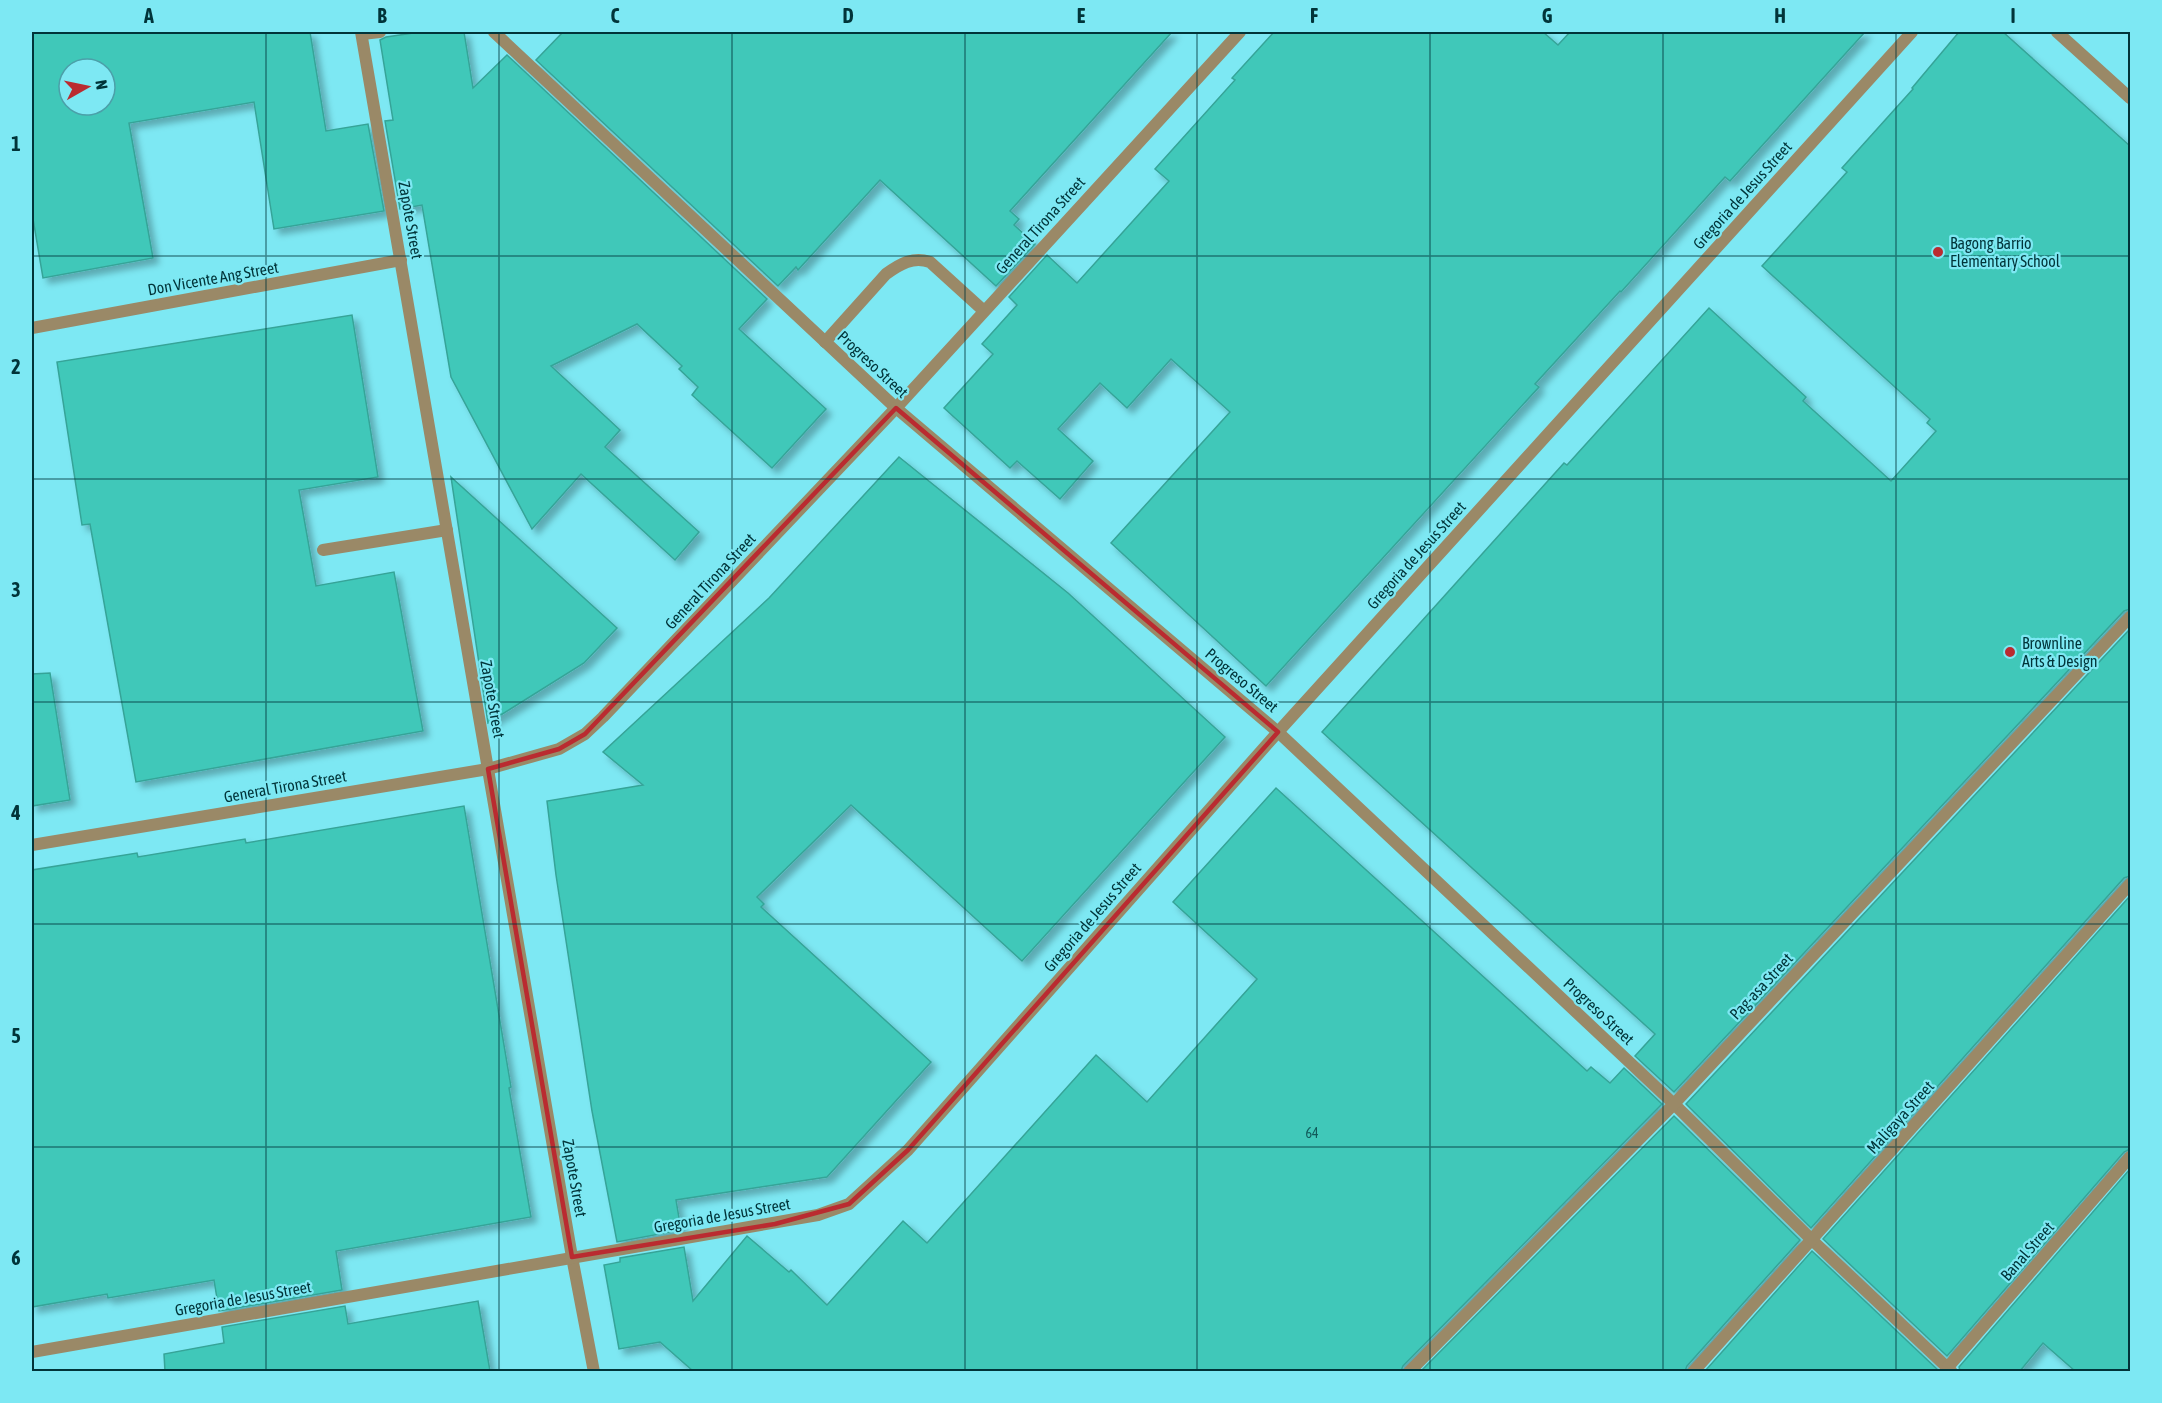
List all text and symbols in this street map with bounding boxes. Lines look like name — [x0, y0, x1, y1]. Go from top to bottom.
text: A — [143, 4, 154, 27]
text: B — [377, 4, 387, 27]
text: C — [611, 4, 620, 27]
text: D — [842, 4, 854, 27]
text: E — [1077, 4, 1086, 27]
text: F — [1310, 4, 1318, 27]
text: G — [1542, 4, 1553, 27]
text: H — [1774, 4, 1786, 27]
text: I — [2010, 4, 2016, 27]
north arrow — [57, 57, 117, 117]
text: N — [92, 79, 111, 91]
text: 1 — [11, 132, 21, 155]
street label: Gregoria de Jesus Street — [1689, 137, 1796, 253]
street label: General Tirona Street — [992, 173, 1088, 277]
street label: Zapote Street — [394, 180, 427, 261]
place label: Bagong Barrio Elementary School — [1950, 234, 2061, 271]
marker: Bagong Barrio Elementary School — [1931, 245, 1945, 259]
street label: Don Vicente Ang Street — [146, 258, 280, 299]
street label: Progreso Street — [833, 327, 912, 402]
text: 2 — [11, 355, 21, 378]
street label: Gregoria de Jesus Street — [1363, 497, 1470, 613]
street label: General Tirona Street — [661, 529, 759, 633]
text: 3 — [11, 578, 21, 601]
place label: Brownline Arts & Design — [2022, 634, 2098, 671]
street label: Progreso Street — [1201, 644, 1282, 717]
marker: Brownline Arts & Design — [2003, 645, 2017, 659]
street label: Zapote Street — [476, 659, 509, 740]
street label: General Tirona Street — [222, 766, 348, 806]
text: 4 — [10, 801, 21, 824]
street label: Gregoria de Jesus Street — [1040, 859, 1145, 976]
street label: Pag-asa Street — [1726, 949, 1797, 1023]
street label: Progreso Street — [1559, 974, 1638, 1049]
text: 5 — [11, 1024, 21, 1047]
street label: Maligaya Street — [1863, 1077, 1938, 1158]
house number: 64 — [1305, 1125, 1319, 1141]
street label: Zapote Street — [558, 1138, 591, 1219]
street label: Gregoria de Jesus Street — [652, 1194, 792, 1237]
street label: Banal Street — [1997, 1218, 2058, 1284]
text: 6 — [11, 1246, 21, 1269]
street label: Gregoria de Jesus Street — [173, 1277, 313, 1320]

